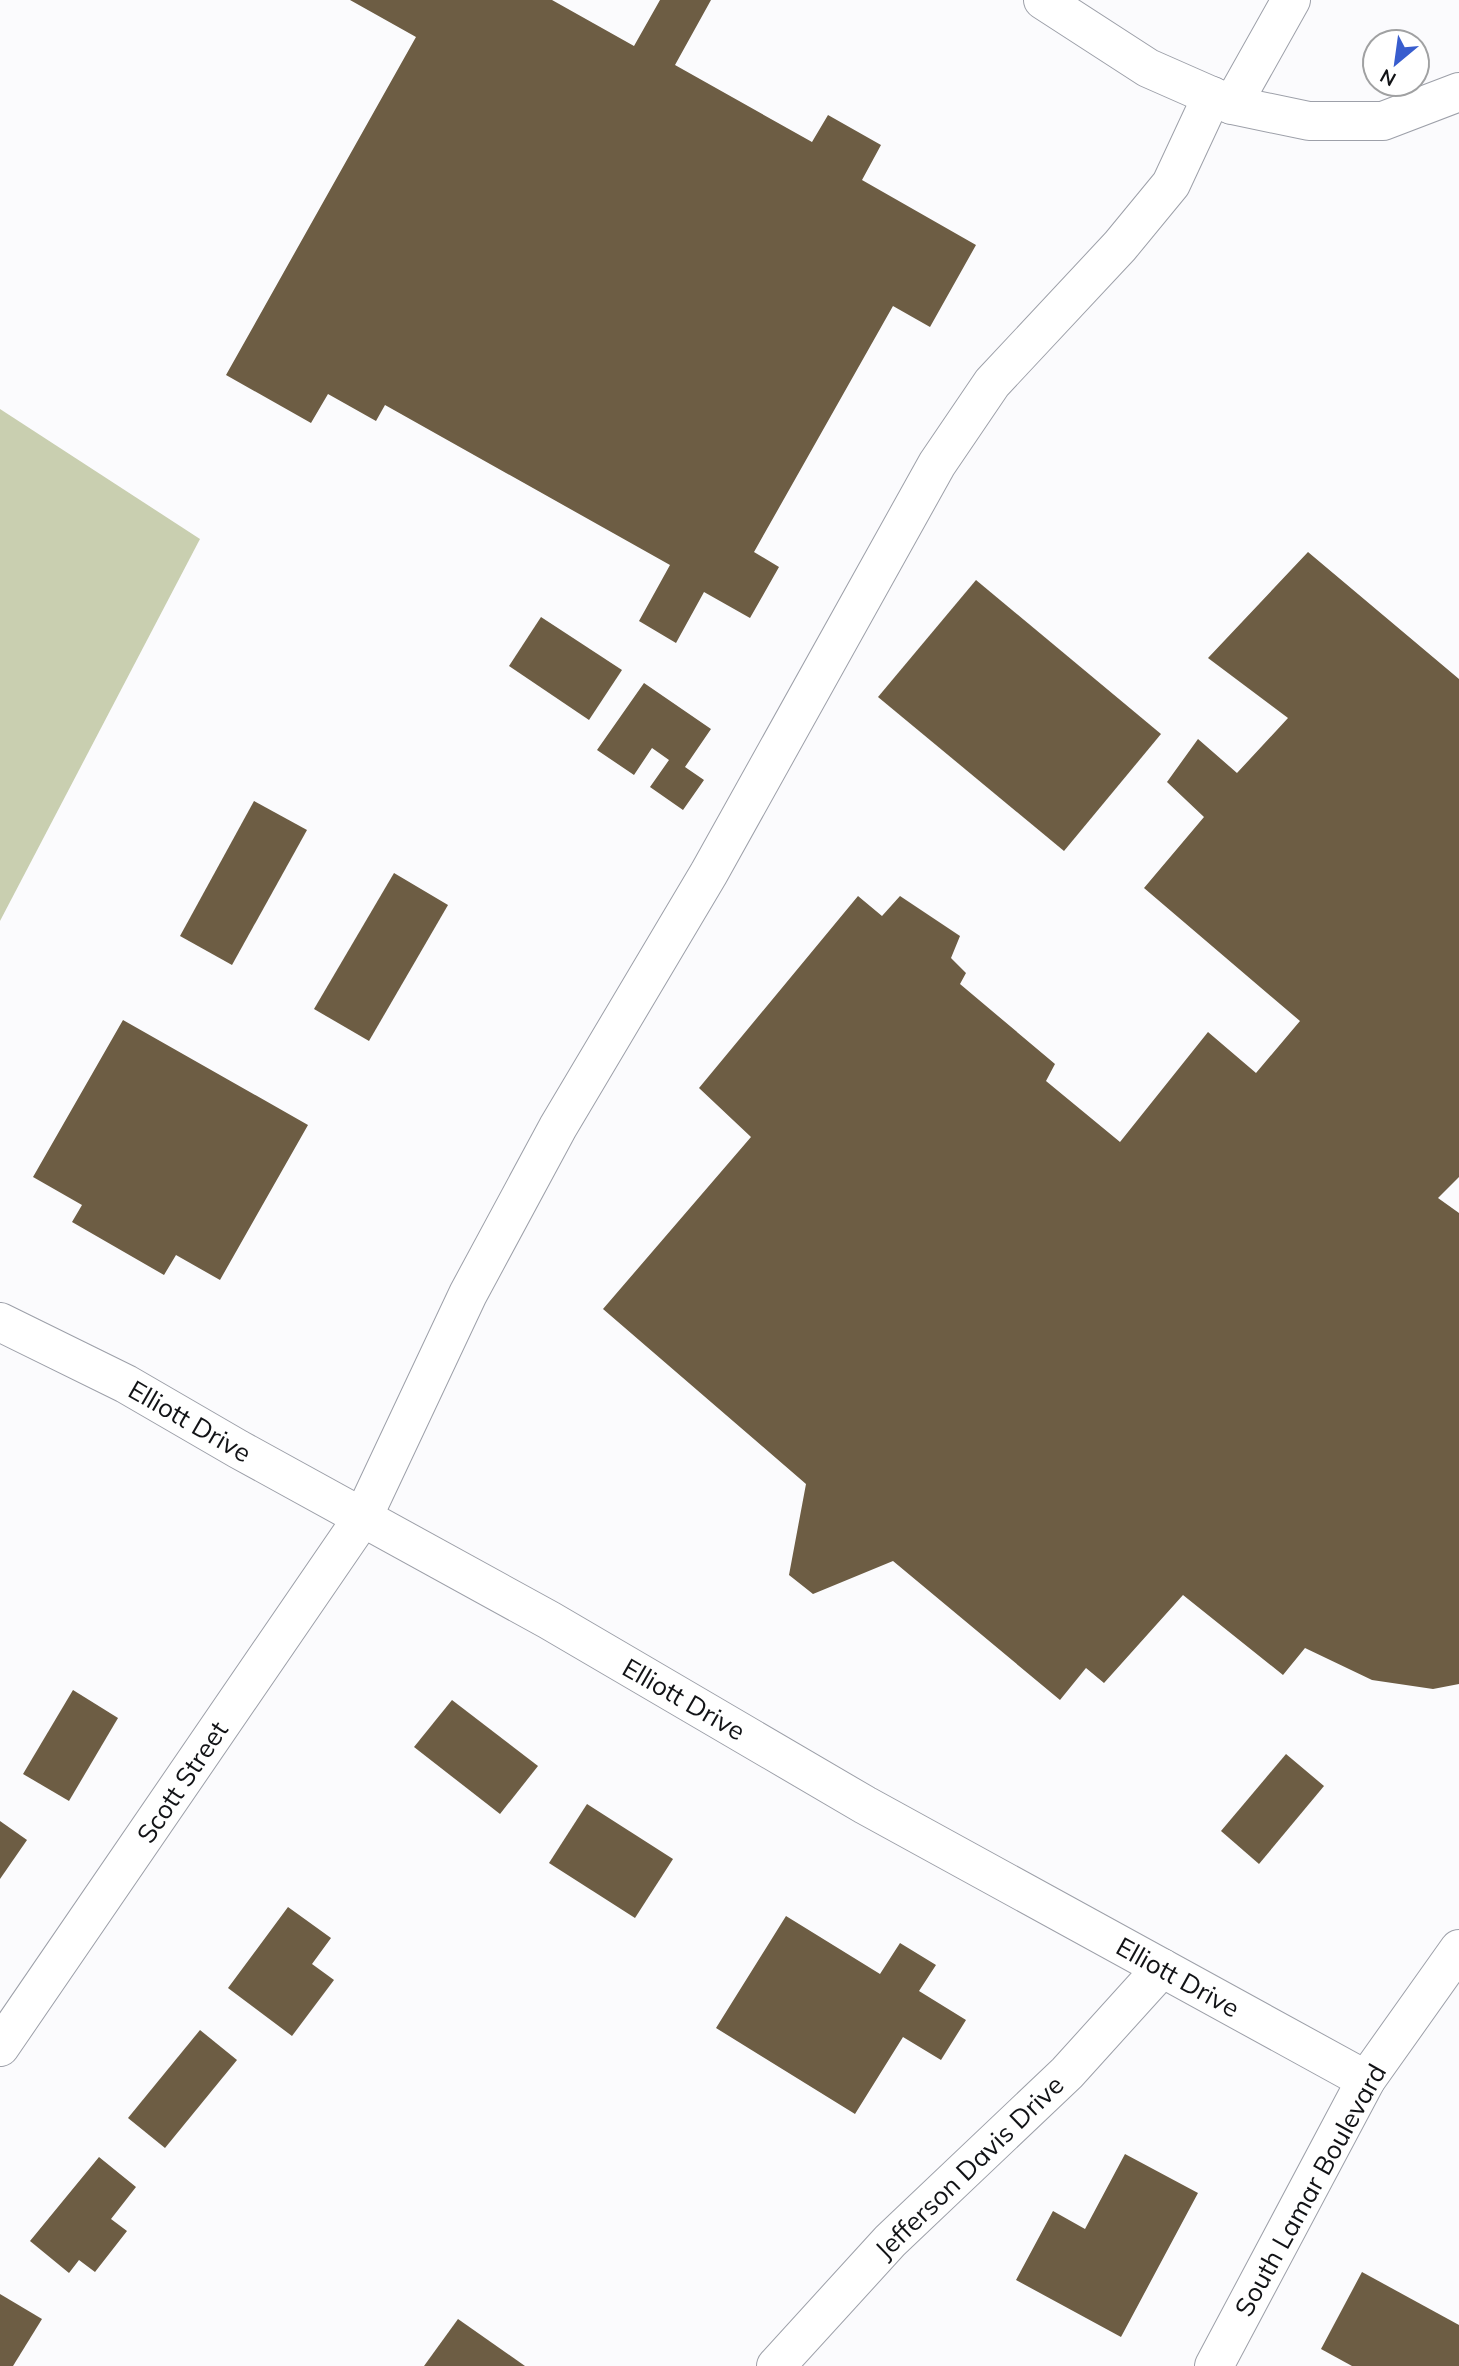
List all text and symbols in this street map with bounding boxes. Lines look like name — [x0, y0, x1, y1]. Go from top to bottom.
north arrow — [1361, 28, 1431, 98]
text: N — [1376, 64, 1400, 92]
street label: Elliott Drive — [123, 1373, 257, 1469]
street label: Elliott Drive — [617, 1651, 751, 1747]
street label: Scott Street — [129, 1715, 235, 1849]
street label: Elliott Drive — [1111, 1930, 1245, 2024]
street label: South Lamar Boulevard — [1227, 2058, 1393, 2322]
street label: Jefferson Davis Drive — [868, 2068, 1070, 2266]

